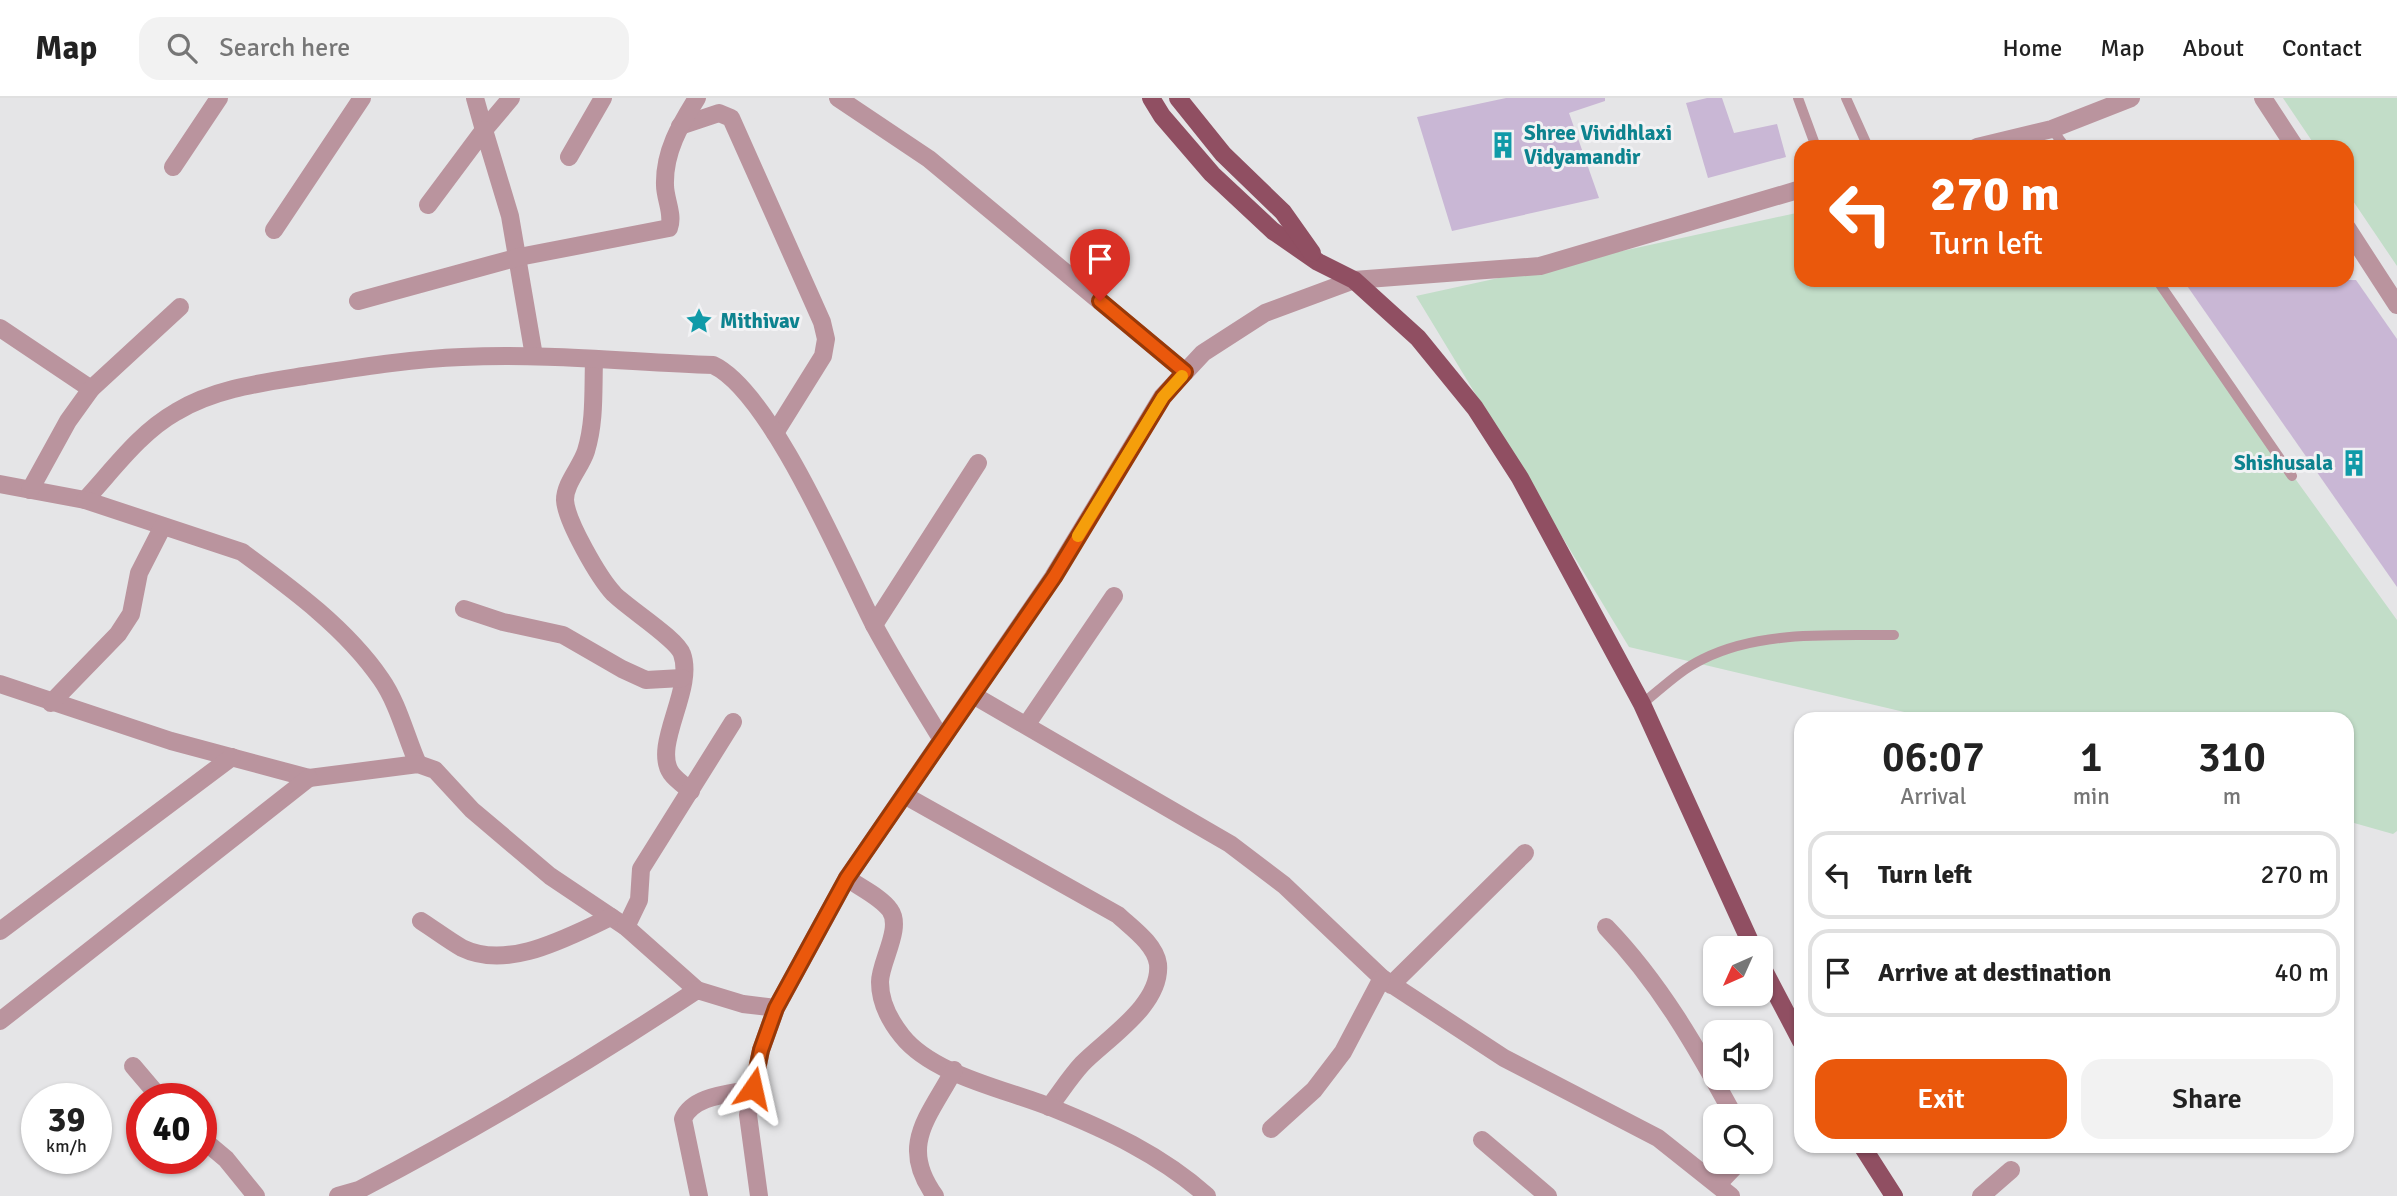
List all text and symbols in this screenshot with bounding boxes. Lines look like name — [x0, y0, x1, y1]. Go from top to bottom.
search box — [139, 17, 629, 80]
text: Map — [35, 28, 97, 69]
icon: search — [163, 29, 201, 67]
text: Search here — [219, 32, 350, 64]
text: Home — [2002, 33, 2062, 63]
text: Map — [2100, 33, 2145, 63]
text: About — [2183, 33, 2244, 63]
text: Contact — [2282, 33, 2362, 63]
place label: Shree Vividhlaxi Vidyamandir — [1524, 120, 1672, 170]
building icon: Shree Vividhlaxi Vidyamandir — [1488, 130, 1518, 160]
text: 270 m — [1930, 164, 2060, 224]
icon: left — [1815, 168, 1906, 259]
text: Turn left — [1930, 224, 2043, 263]
pin — [1070, 229, 1130, 301]
icon: arrive — [1081, 240, 1119, 278]
place icon: Mithivav — [684, 306, 714, 336]
place label: Mithivav — [720, 308, 801, 334]
building icon: Shishusala — [2339, 448, 2369, 478]
place label: Shishusala — [2234, 450, 2333, 476]
text: 06:07 — [1882, 732, 1985, 783]
text: 1 — [2080, 732, 2103, 783]
text: 310 — [2198, 732, 2266, 783]
text: Arrival — [1900, 782, 1966, 811]
text: min — [2073, 782, 2110, 811]
text: m — [2223, 782, 2241, 811]
icon: left — [1819, 856, 1857, 894]
text: Turn left — [1878, 859, 1972, 891]
text: 270 m — [2260, 859, 2329, 891]
north arrow — [1703, 936, 1773, 1006]
map controls — [1703, 936, 1773, 1174]
icon: arrive — [1819, 954, 1857, 992]
text: Arrive at destination — [1878, 957, 2111, 989]
text: 40 m — [2274, 957, 2329, 989]
button: sound — [1703, 1020, 1773, 1090]
position arrow — [716, 1051, 790, 1125]
button: Exit — [1815, 1059, 2067, 1139]
button: Share — [2081, 1059, 2333, 1139]
speed limit sign: 40 — [126, 1083, 217, 1174]
text: 39 — [48, 1098, 85, 1141]
button: search — [1703, 1104, 1773, 1174]
text: km/h — [46, 1135, 87, 1157]

